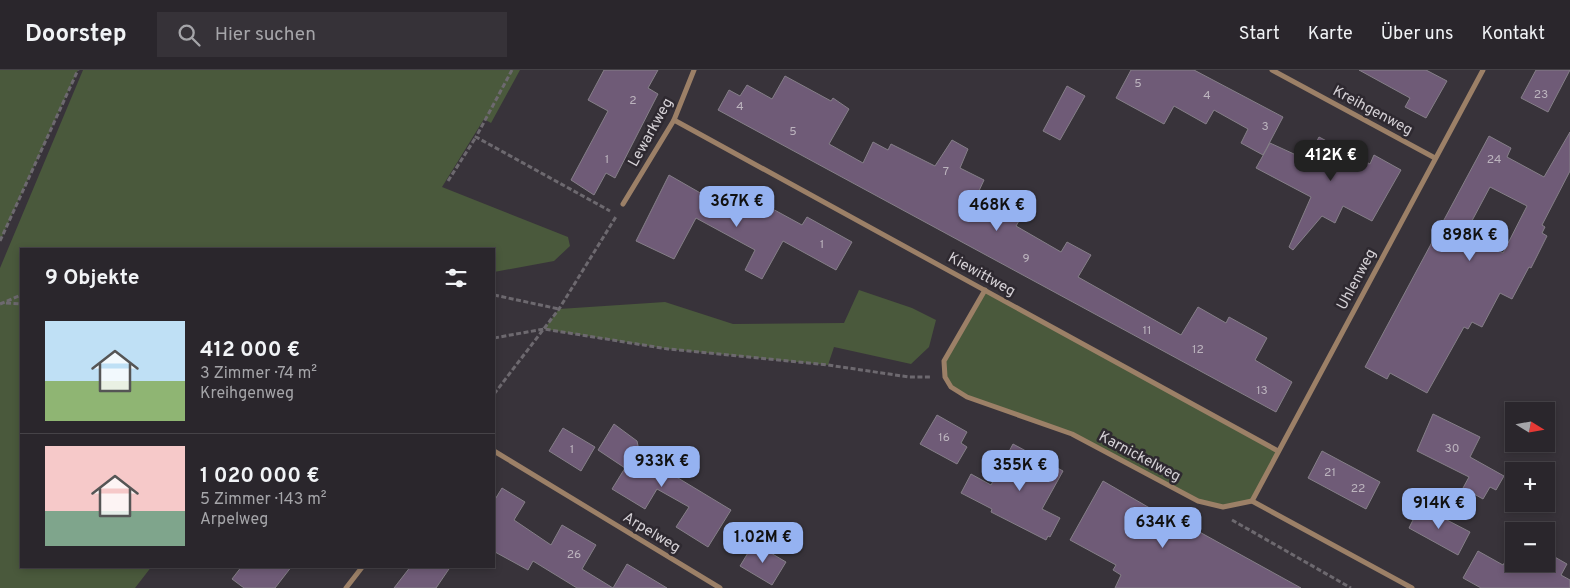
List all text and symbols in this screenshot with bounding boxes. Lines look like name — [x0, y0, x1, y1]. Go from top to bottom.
search box — [157, 12, 507, 57]
text: Doorstep — [25, 20, 127, 50]
icon: search — [175, 21, 203, 49]
text: Hier suchen — [215, 23, 316, 47]
text: Start — [1239, 23, 1280, 46]
text: Karte — [1308, 23, 1353, 46]
text: Über uns — [1381, 23, 1453, 46]
text: Kontakt — [1481, 23, 1545, 46]
house number: 5 — [1134, 76, 1142, 92]
street label: Kreihgenweg — [1329, 82, 1416, 140]
house number: 23 — [1534, 87, 1548, 103]
house number: 4 — [1203, 88, 1211, 104]
house number: 2 — [629, 93, 637, 109]
street label: Lewarkweg — [625, 95, 678, 170]
house number: 4 — [736, 99, 744, 115]
house number: 3 — [1261, 119, 1269, 135]
house number: 5 — [789, 124, 797, 140]
pin: 412K € — [1290, 140, 1372, 182]
text: 412K € — [1305, 146, 1357, 166]
house number: 1 — [605, 152, 609, 168]
house number: 24 — [1487, 152, 1501, 168]
house number: 7 — [943, 164, 949, 180]
pin: 367K € — [696, 186, 778, 228]
pin: 468K € — [956, 190, 1038, 232]
text: 367K € — [710, 192, 764, 212]
text: 468K € — [969, 196, 1025, 216]
pin: 898K € — [1429, 220, 1511, 262]
text: 898K € — [1442, 226, 1498, 246]
house number: 1 — [820, 237, 824, 253]
street label: Uhlenweg — [1333, 246, 1381, 314]
street label: Kiewittweg — [944, 249, 1018, 302]
house number: 9 — [1022, 251, 1030, 267]
icon: filters — [442, 264, 470, 292]
text: 9 Objekte — [45, 265, 140, 292]
house number: 11 — [1143, 323, 1151, 339]
text: 412 000 € — [200, 337, 300, 364]
icon: home — [85, 341, 145, 401]
house number: 12 — [1192, 342, 1204, 358]
text: 3 Zimmer · 74 m² — [200, 364, 317, 384]
house number: 13 — [1256, 383, 1268, 399]
text: Kreihgenweg — [200, 384, 294, 404]
north arrow — [1505, 402, 1555, 452]
map controls — [1505, 402, 1555, 572]
street label: Karnickelweg — [1095, 428, 1184, 487]
house number: 16 — [938, 430, 950, 446]
house number: 30 — [1445, 441, 1459, 457]
house number: 1 — [570, 442, 574, 458]
pin: 933K € — [621, 446, 703, 488]
pin: 355K € — [979, 450, 1061, 492]
text: 933K € — [635, 452, 689, 472]
text: 355K € — [993, 456, 1047, 476]
button: + — [1505, 462, 1555, 512]
text: 1 020 000 € — [200, 463, 320, 490]
house number: 21 — [1324, 465, 1336, 481]
icon: home — [85, 466, 145, 526]
house number: 22 — [1351, 481, 1365, 497]
pin: 914K € — [1398, 488, 1480, 530]
text: 5 Zimmer · 143 m² — [200, 490, 327, 510]
text: 914K € — [1413, 494, 1465, 514]
pin: 634K € — [1122, 506, 1204, 549]
street label: Arpelweg — [619, 509, 684, 558]
text: Arpelweg — [200, 510, 268, 530]
text: 634K € — [1135, 513, 1191, 533]
pin: 1.02M € — [717, 522, 809, 564]
button: − — [1505, 522, 1555, 572]
text: 1.02M € — [734, 528, 792, 548]
house number: 26 — [567, 547, 581, 563]

